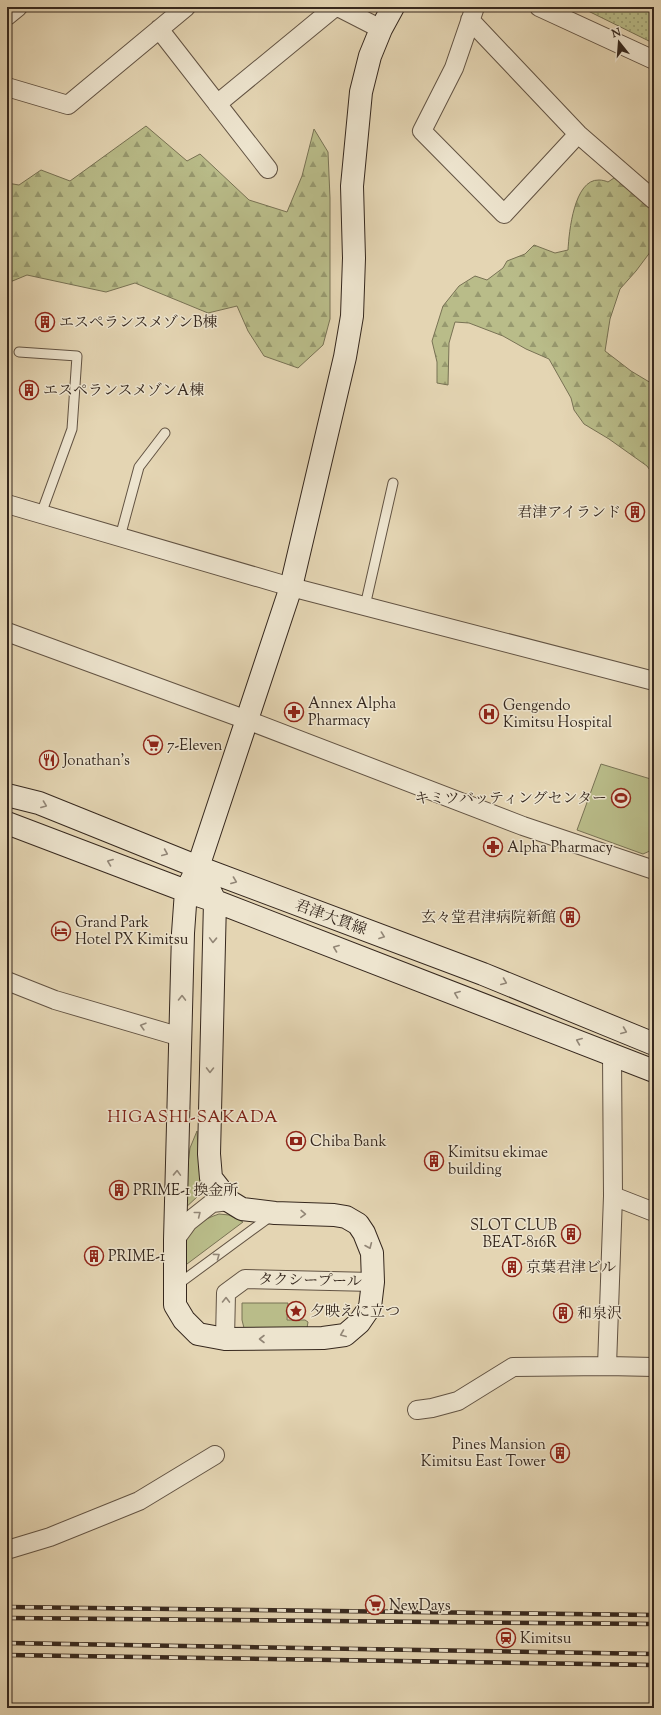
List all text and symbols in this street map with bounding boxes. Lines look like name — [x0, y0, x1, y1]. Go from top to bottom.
north arrow — [599, 22, 639, 62]
text: N — [609, 24, 623, 43]
building icon: エスペランスメゾンB棟 — [34, 311, 56, 333]
place label: エスペランスメゾンB棟 — [59, 313, 218, 334]
building icon: エスペランスメゾンA棟 — [18, 379, 40, 401]
place label: エスペランスメゾンA棟 — [43, 381, 204, 402]
building icon: 君津アイランド — [624, 501, 646, 523]
place label: 君津アイランド — [517, 503, 621, 524]
place label: Annex Alpha Pharmacy — [308, 694, 396, 732]
place label: Gengendo Kimitsu Hospital — [503, 696, 612, 734]
pharmacy icon: Annex Alpha Pharmacy — [283, 701, 305, 723]
hospital icon: Gengendo Kimitsu Hospital — [478, 703, 500, 725]
supermarket icon: 7-Eleven — [142, 734, 164, 756]
place label: 7-Eleven — [167, 736, 223, 757]
restaurant icon: Jonathan's — [38, 749, 60, 771]
place label: Jonathan's — [62, 751, 130, 772]
sports icon: キミツバッティングセンター — [610, 787, 632, 809]
place label: キミツバッティングセンター — [414, 789, 607, 810]
one-way arrow — [41, 801, 48, 809]
pharmacy icon: Alpha Pharmacy — [482, 836, 504, 858]
place label: Alpha Pharmacy — [507, 838, 613, 859]
one-way arrow — [162, 849, 169, 857]
one-way arrow — [107, 859, 114, 867]
one-way arrow — [231, 876, 238, 884]
street label: 君津大貫線 — [292, 896, 369, 941]
building icon: 玄々堂君津病院新館 — [559, 906, 581, 928]
place label: 玄々堂君津病院新館 — [421, 908, 556, 929]
place label: Grand Park Hotel PX Kimitsu — [75, 913, 189, 951]
hotel icon: Grand Park Hotel PX Kimitsu — [50, 920, 72, 942]
one-way arrow — [379, 932, 386, 940]
one-way arrow — [209, 937, 217, 943]
one-way arrow — [333, 944, 340, 952]
one-way arrow — [500, 978, 507, 986]
one-way arrow — [454, 991, 461, 999]
one-way arrow — [177, 995, 186, 1001]
one-way arrow — [140, 1022, 147, 1031]
one-way arrow — [621, 1027, 628, 1035]
one-way arrow — [575, 1038, 582, 1046]
one-way arrow — [206, 1067, 215, 1073]
district label: HIGASHI-SAKADA — [107, 1106, 279, 1130]
bank icon: Chiba Bank — [285, 1130, 307, 1152]
place label: Chiba Bank — [310, 1132, 387, 1153]
place label: Kimitsu ekimae building — [448, 1143, 548, 1181]
building icon: Kimitsu ekimae building — [423, 1150, 445, 1172]
one-way arrow — [172, 1170, 181, 1176]
building icon: PRIME-1 換金所 — [108, 1179, 130, 1201]
place label: PRIME-1 換金所 — [133, 1181, 238, 1202]
one-way arrow — [300, 1210, 306, 1218]
one-way arrow — [193, 1212, 200, 1219]
place label: SLOT CLUB BEAT-816R — [470, 1216, 558, 1254]
building icon: SLOT CLUB BEAT-816R — [560, 1223, 582, 1245]
one-way arrow — [365, 1243, 373, 1250]
building icon: PRIME-1 — [83, 1245, 105, 1267]
place label: PRIME-1 — [108, 1247, 165, 1268]
one-way arrow — [212, 1254, 219, 1261]
building icon: 京葉君津ビル — [501, 1256, 523, 1278]
place label: 京葉君津ビル — [526, 1258, 616, 1279]
street label: タクシープール — [258, 1270, 362, 1293]
one-way arrow — [222, 1297, 230, 1303]
place icon: 夕映えに立つ — [285, 1300, 307, 1322]
place label: 夕映えに立つ — [310, 1302, 400, 1323]
building icon: 和泉沢 — [552, 1302, 574, 1324]
place label: 和泉沢 — [577, 1304, 622, 1325]
one-way arrow — [340, 1329, 347, 1337]
one-way arrow — [259, 1335, 265, 1343]
place label: Pines Mansion Kimitsu East Tower — [421, 1435, 546, 1473]
building icon: Pines Mansion Kimitsu East Tower — [549, 1442, 571, 1464]
supermarket icon: NewDays — [364, 1594, 386, 1616]
place label: NewDays — [389, 1596, 451, 1617]
station icon: Kimitsu — [495, 1627, 517, 1649]
place label: Kimitsu — [520, 1629, 572, 1650]

